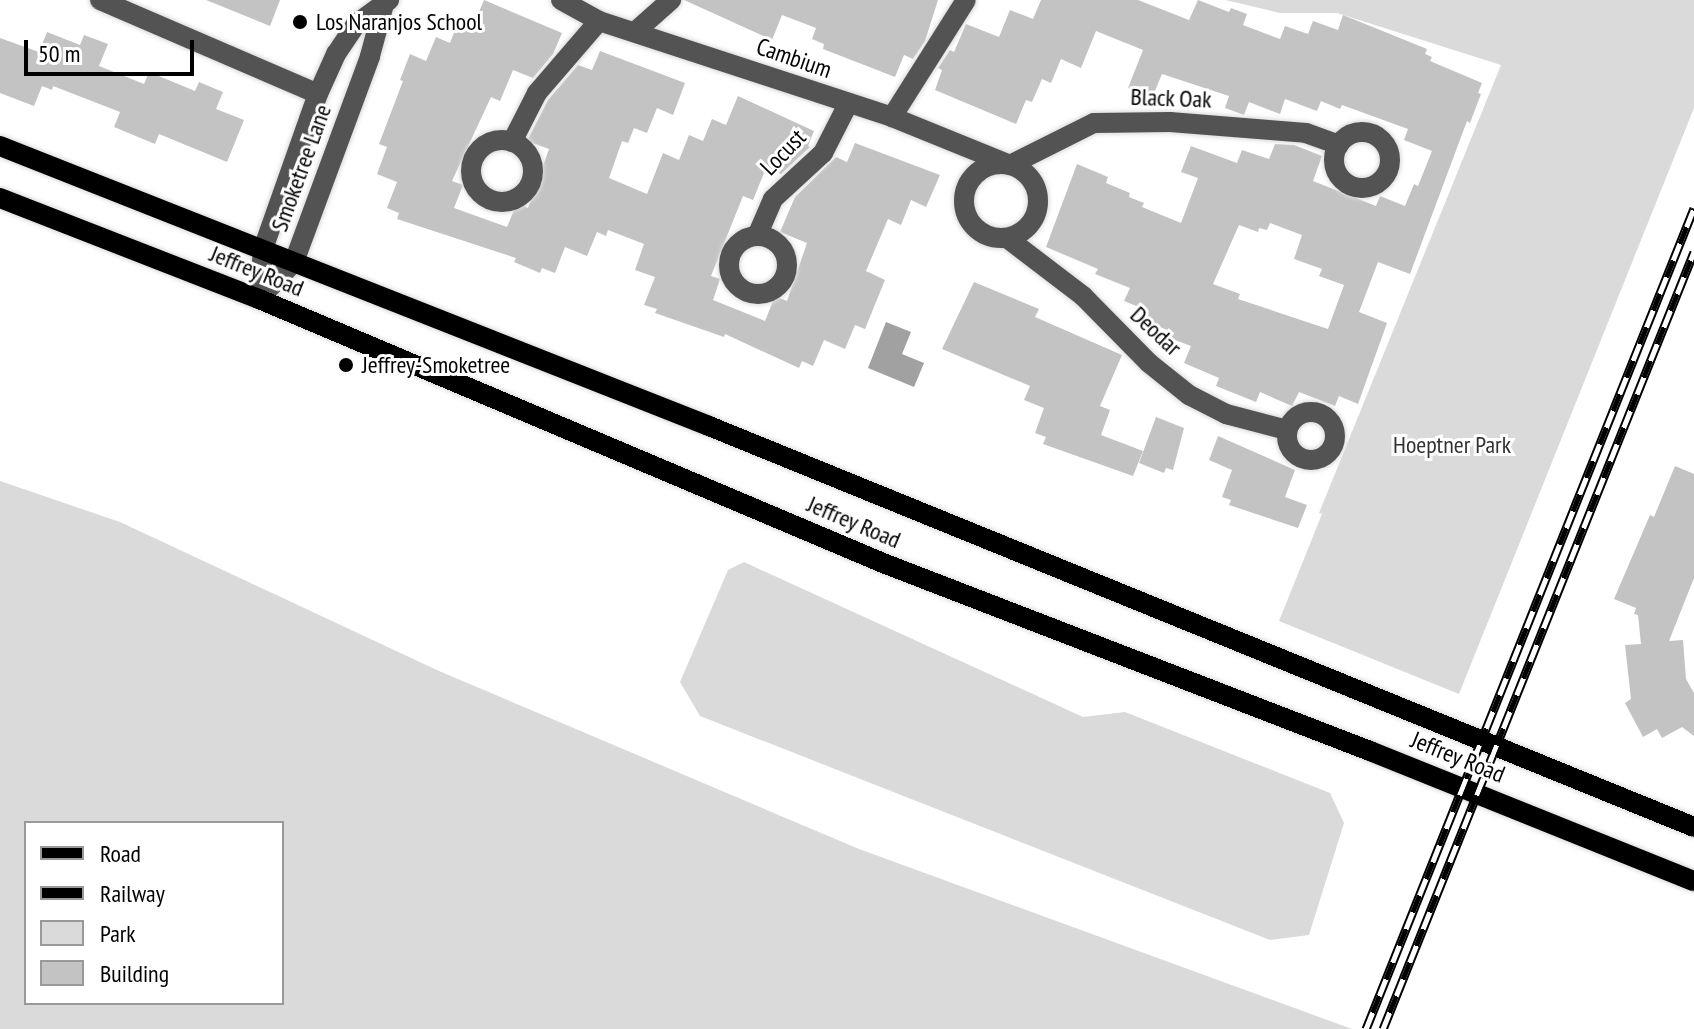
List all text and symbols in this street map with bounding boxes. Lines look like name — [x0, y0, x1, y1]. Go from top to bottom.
place label: Los Naranjos School — [316, 8, 482, 36]
marker: Los Naranjos School — [291, 13, 309, 31]
scale bar — [28, 24, 198, 74]
street label: Cambium — [753, 32, 835, 84]
text: 50 m — [38, 38, 80, 69]
street label: Black Oak — [1130, 82, 1212, 114]
street label: Smoketree Lane — [265, 101, 337, 235]
street label: Locust — [754, 123, 812, 181]
street label: Jeffrey Road — [206, 239, 308, 303]
street label: Deodar — [1125, 300, 1187, 362]
place label: Jeffrey-Smoketree — [362, 351, 510, 379]
marker: Jeffrey-Smoketree — [337, 356, 355, 374]
park label: Hoeptner Park — [1393, 431, 1511, 459]
street label: Jeffrey Road — [803, 489, 905, 555]
street label: Jeffrey Road — [1407, 725, 1509, 789]
legend — [24, 821, 284, 1005]
text: Road — [100, 838, 141, 869]
text: Railway — [100, 878, 165, 909]
text: Park — [100, 918, 136, 949]
text: Building — [100, 958, 169, 989]

